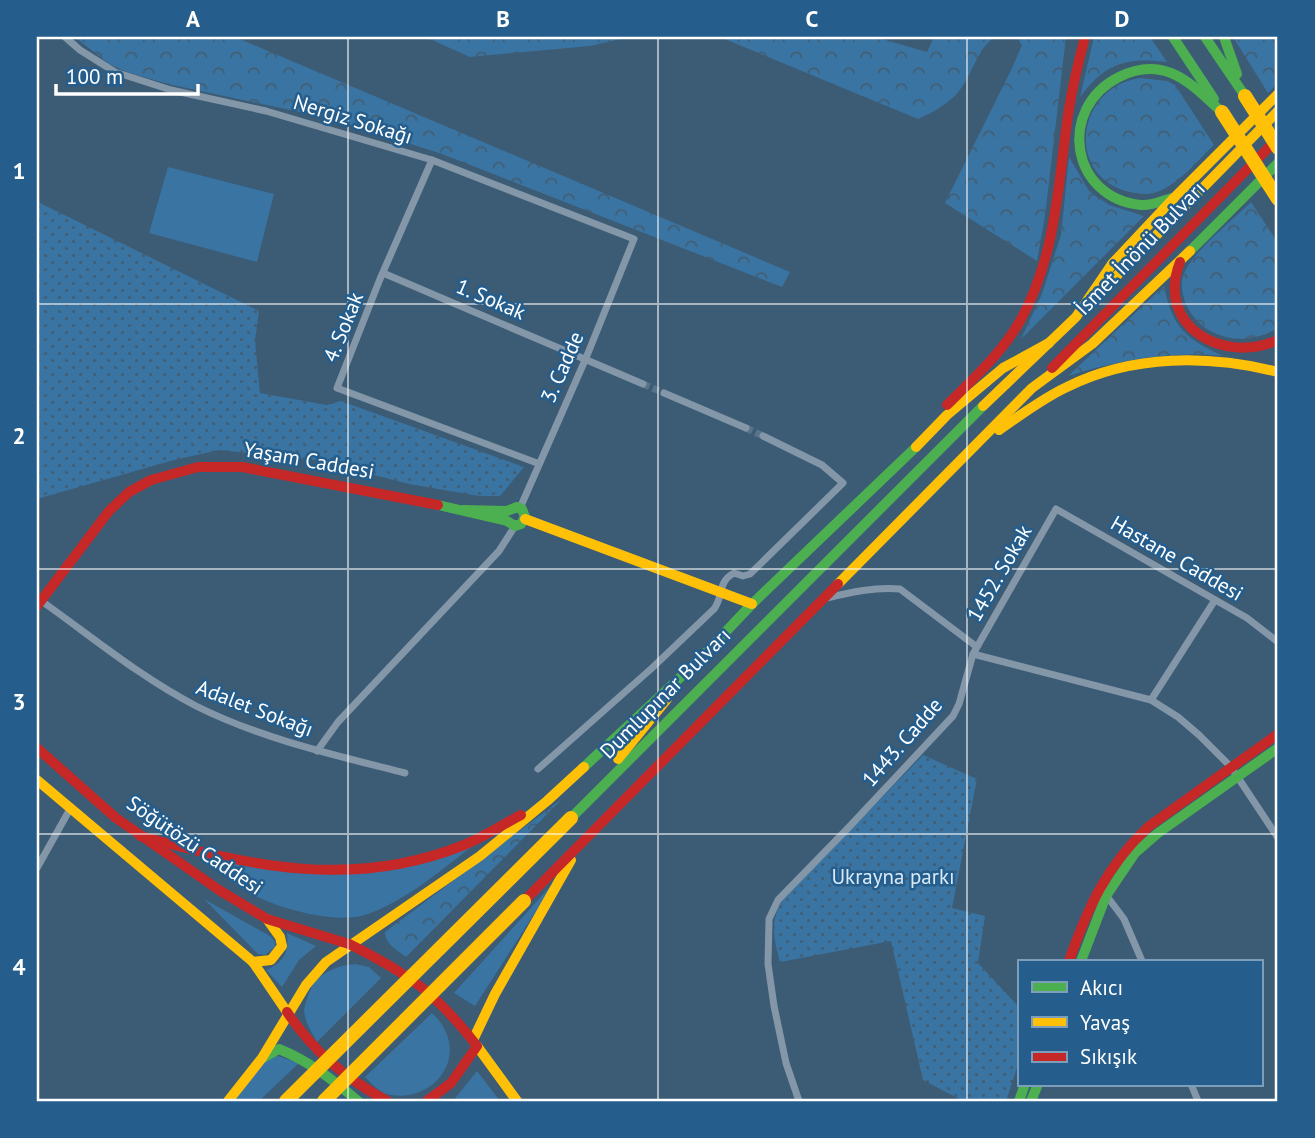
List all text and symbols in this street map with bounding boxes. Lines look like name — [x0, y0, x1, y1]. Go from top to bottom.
text: A — [186, 4, 200, 33]
text: B — [496, 4, 510, 33]
text: C — [806, 4, 819, 33]
text: D — [1115, 4, 1129, 33]
scale bar — [56, 52, 198, 96]
text: 100 m — [66, 63, 123, 90]
street label: Nergiz Sokağı — [290, 88, 416, 150]
text: 1 — [12, 156, 26, 185]
street label: İsmet İnönü Bulvarı — [1069, 175, 1211, 321]
street label: 1. Sokak — [452, 272, 530, 326]
street label: 4. Sokak — [317, 288, 369, 366]
street label: 3. Cadde — [534, 327, 590, 407]
text: 2 — [12, 421, 26, 450]
street label: Yaşam Caddesi — [241, 435, 377, 485]
street label: Hastane Caddesi — [1106, 509, 1248, 607]
street label: 1452. Sokak — [961, 520, 1037, 626]
street label: Dumlupınar Bulvarı — [594, 622, 736, 764]
street label: Adalet Sokağı — [193, 673, 317, 743]
text: 3 — [12, 687, 26, 716]
street label: 1443. Cadde — [856, 692, 948, 792]
street label: Söğütözü Caddesi — [122, 789, 268, 901]
park label: Ukrayna parkı — [831, 863, 955, 890]
text: 4 — [12, 952, 26, 981]
legend — [1018, 960, 1262, 1086]
text: Akıcı — [1080, 974, 1123, 1001]
text: Yavaş — [1080, 1009, 1130, 1036]
text: Sıkışık — [1080, 1043, 1137, 1070]

